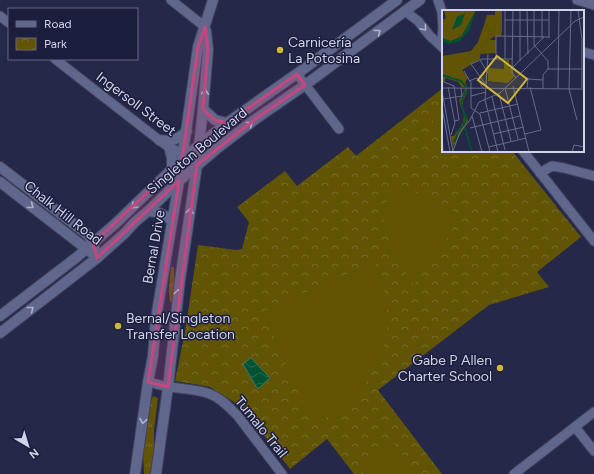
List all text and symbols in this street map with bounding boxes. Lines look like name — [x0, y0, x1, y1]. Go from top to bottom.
legend — [8, 8, 138, 60]
inset map — [442, 10, 584, 152]
text: Road — [44, 17, 72, 31]
one-way arrow — [419, 23, 426, 31]
one-way arrow — [374, 29, 381, 36]
place label: Carnicería La Potosina — [288, 34, 360, 67]
text: Park — [44, 37, 67, 51]
marker: Carnicería La Potosina — [275, 45, 285, 55]
street label: Ingersoll Street — [93, 68, 179, 140]
one-way arrow — [200, 89, 209, 95]
street label: Singleton Boulevard — [143, 104, 251, 198]
one-way arrow — [245, 121, 252, 128]
street label: Chalk Hill Road — [21, 177, 105, 249]
one-way arrow — [26, 201, 33, 208]
one-way arrow — [131, 201, 138, 208]
street label: Bernal Drive — [139, 208, 169, 285]
one-way arrow — [185, 208, 194, 214]
one-way arrow — [173, 289, 182, 295]
one-way arrow — [27, 307, 34, 314]
place label: Bernal/Singleton Transfer Location — [126, 310, 235, 343]
marker: Bernal/Singleton Transfer Location — [113, 321, 123, 331]
place label: Gabe P Allen Charter School — [398, 352, 492, 385]
marker: Gabe P Allen Charter School — [495, 363, 505, 373]
street label: Tumalo Trail — [231, 393, 291, 461]
one-way arrow — [139, 418, 148, 424]
north arrow — [8, 426, 48, 466]
text: N — [26, 446, 41, 461]

